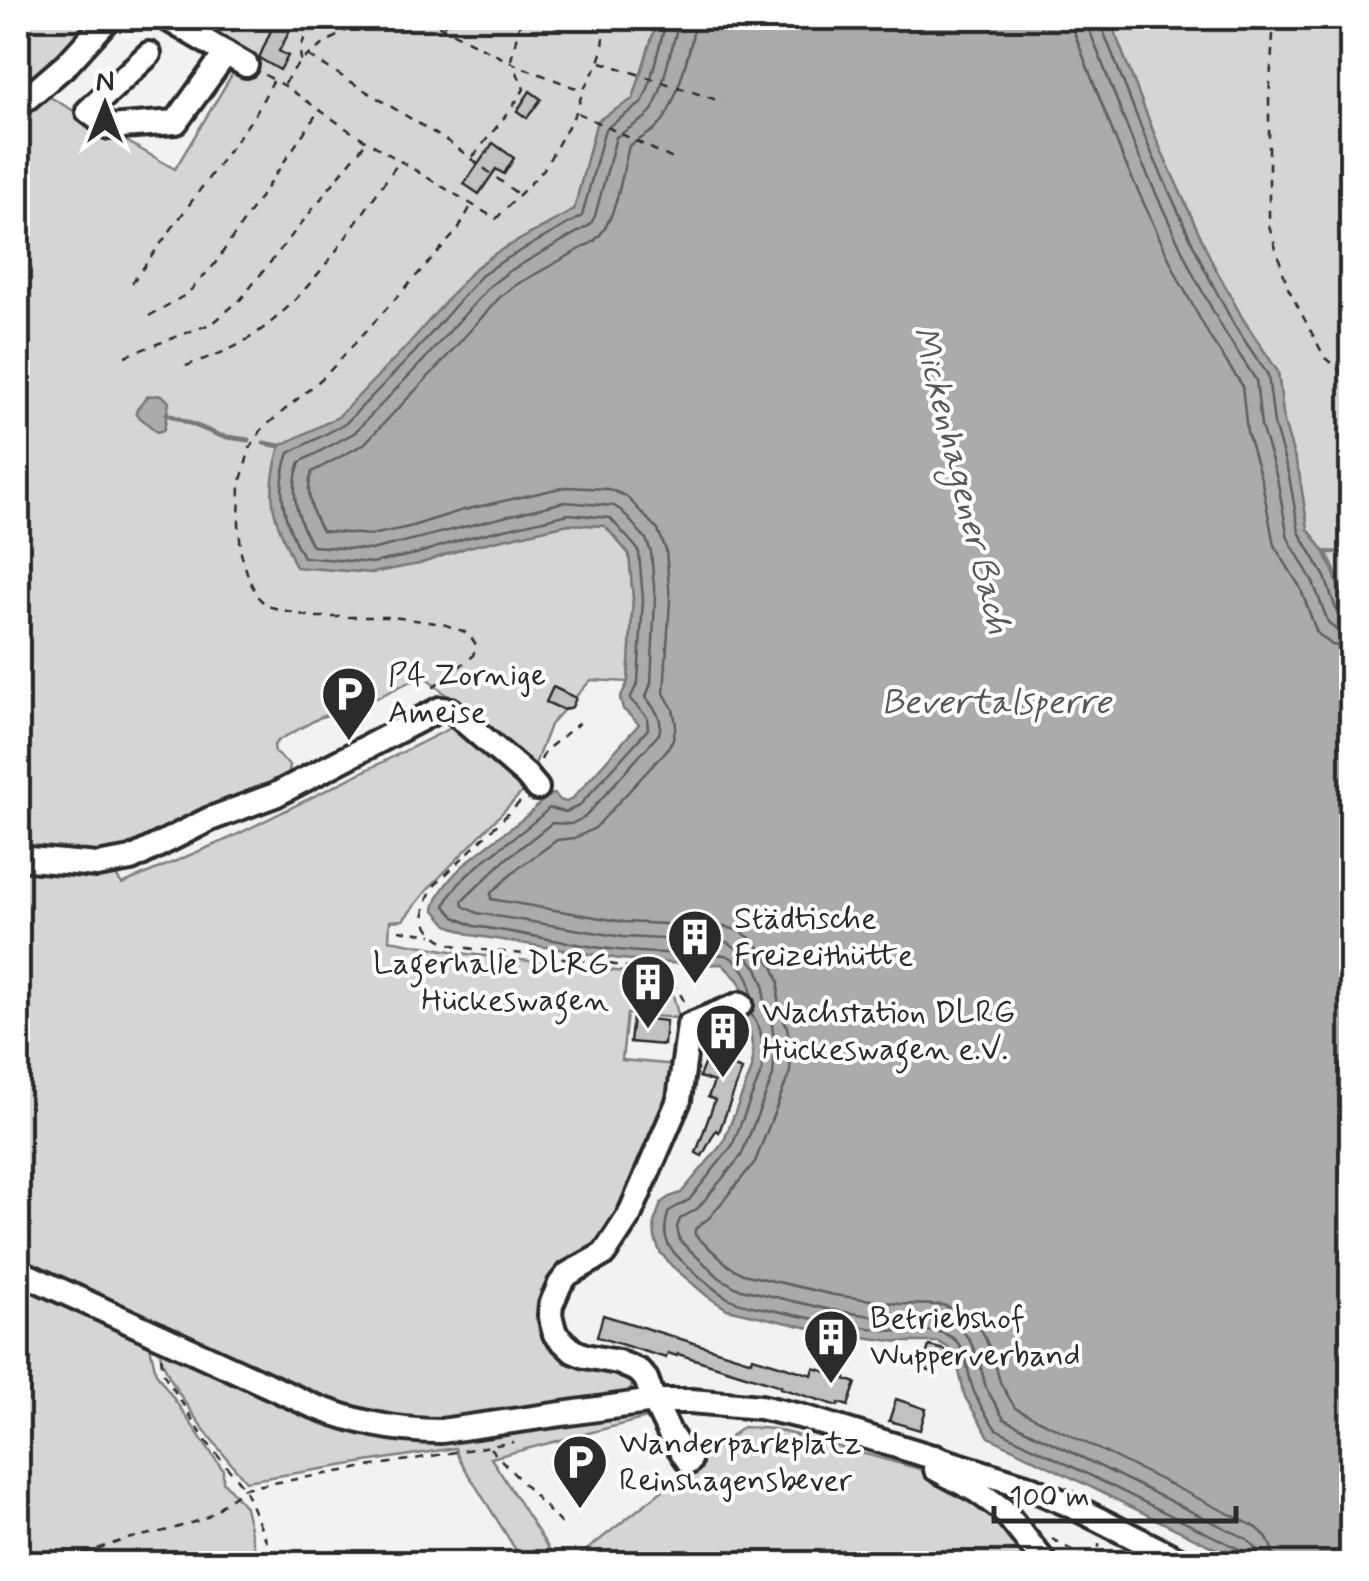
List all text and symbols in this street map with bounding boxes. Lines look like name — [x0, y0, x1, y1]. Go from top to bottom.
north arrow — [55, 55, 155, 155]
text: N — [96, 64, 114, 101]
water label: Mickenhagener Bach — [898, 321, 1022, 640]
place label: P4 Zornige Ameise — [388, 655, 546, 734]
parking icon: P4 Zornige Ameise — [319, 664, 379, 743]
water label: Bevertalsperre — [881, 680, 1113, 726]
place label: Städtische Freizeithütte — [734, 898, 914, 977]
building icon: Städtische Freizeithütte — [665, 907, 725, 986]
place label: Lagerhalle DLRG Hückeswagen — [373, 943, 609, 1025]
building icon: Lagerhalle DLRG Hückeswagen — [618, 952, 678, 1031]
place label: Wachstation DLRG Hückeswagen e.V. — [762, 992, 1015, 1074]
building icon: Wachstation DLRG Hückeswagen e.V. — [693, 1001, 753, 1080]
place label: Betriebshof Wupperverband — [870, 1298, 1081, 1377]
building icon: Betriebshof Wupperverband — [801, 1307, 861, 1386]
place label: Wanderparkplatz Reinshagensbever — [619, 1423, 861, 1502]
parking icon: Wanderparkplatz Reinshagensbever — [550, 1432, 610, 1511]
scale bar — [994, 1461, 1236, 1523]
text: 100 m — [1009, 1478, 1090, 1517]

